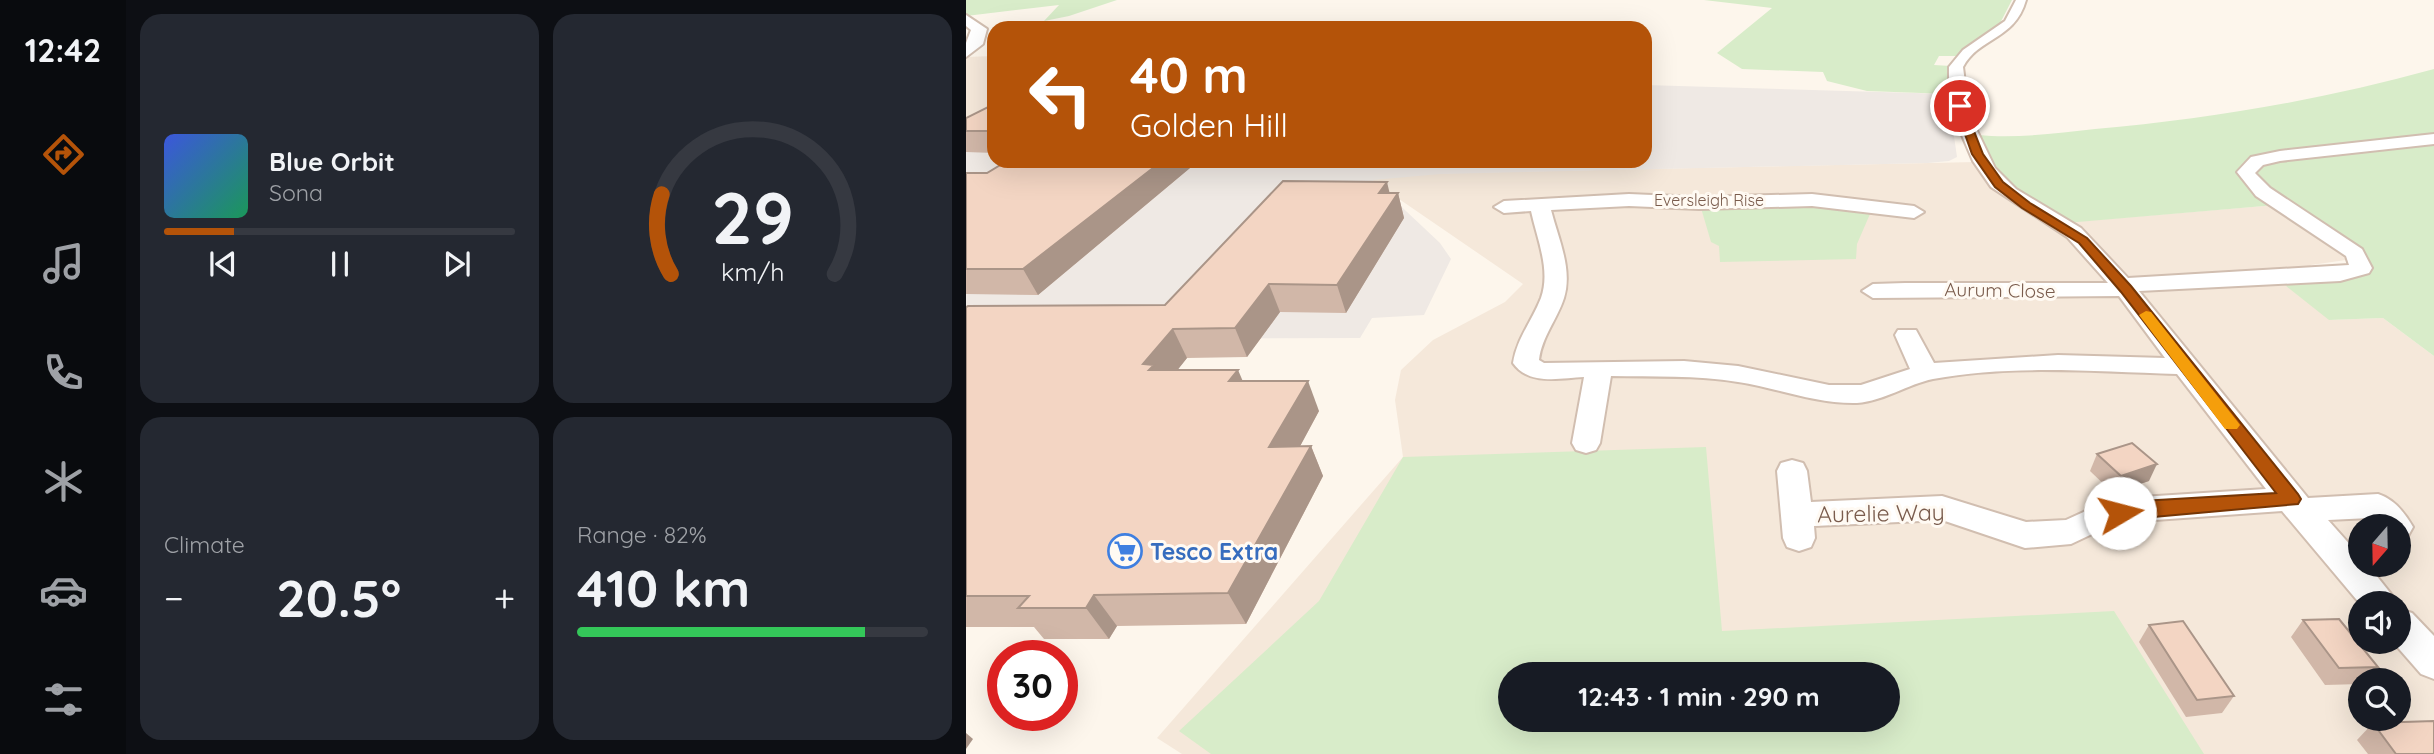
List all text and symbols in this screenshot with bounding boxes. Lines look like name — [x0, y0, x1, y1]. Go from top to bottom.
text: 12:42 — [25, 30, 101, 70]
text: 40 m — [1130, 44, 1248, 105]
icon: left — [1015, 49, 1106, 140]
pin — [1930, 76, 1990, 136]
icon: arrive — [1941, 87, 1979, 125]
text: Golden Hill — [1130, 105, 1288, 145]
icon: directions — [39, 130, 88, 179]
text: Blue Orbit — [269, 145, 395, 178]
text: 29 — [711, 172, 794, 263]
text: Sona — [269, 178, 323, 207]
street label: Eversleigh Rise — [1654, 190, 1764, 210]
icon: music — [39, 239, 88, 288]
icon: previous — [204, 245, 242, 283]
icon: pause — [321, 245, 359, 283]
icon: next — [438, 245, 476, 283]
text: km/h — [721, 256, 784, 287]
street label: Aurum Close — [1944, 277, 2056, 303]
icon: phone — [39, 348, 88, 397]
icon: climate — [39, 457, 88, 506]
position arrow — [2083, 476, 2157, 550]
street label: Aurelie Way — [1817, 497, 1945, 529]
north arrow — [2348, 514, 2412, 578]
map controls — [2348, 514, 2411, 731]
text: Range · 82% — [577, 520, 707, 549]
text: Climate — [164, 530, 245, 559]
supermarket icon: Tesco Extra — [1106, 532, 1144, 570]
place label: Tesco Extra — [1150, 537, 1278, 566]
text: 410 km — [577, 555, 750, 620]
text: 20.5° — [276, 565, 401, 630]
icon: car — [39, 566, 88, 615]
text: − — [164, 574, 184, 622]
text: + — [494, 574, 515, 622]
button: sound — [2348, 591, 2411, 654]
speed limit sign: 30 — [987, 640, 1078, 731]
button: search — [2348, 668, 2411, 731]
icon: filters — [39, 675, 88, 724]
text: 12:43 · 1 min · 290 m — [1578, 680, 1820, 713]

